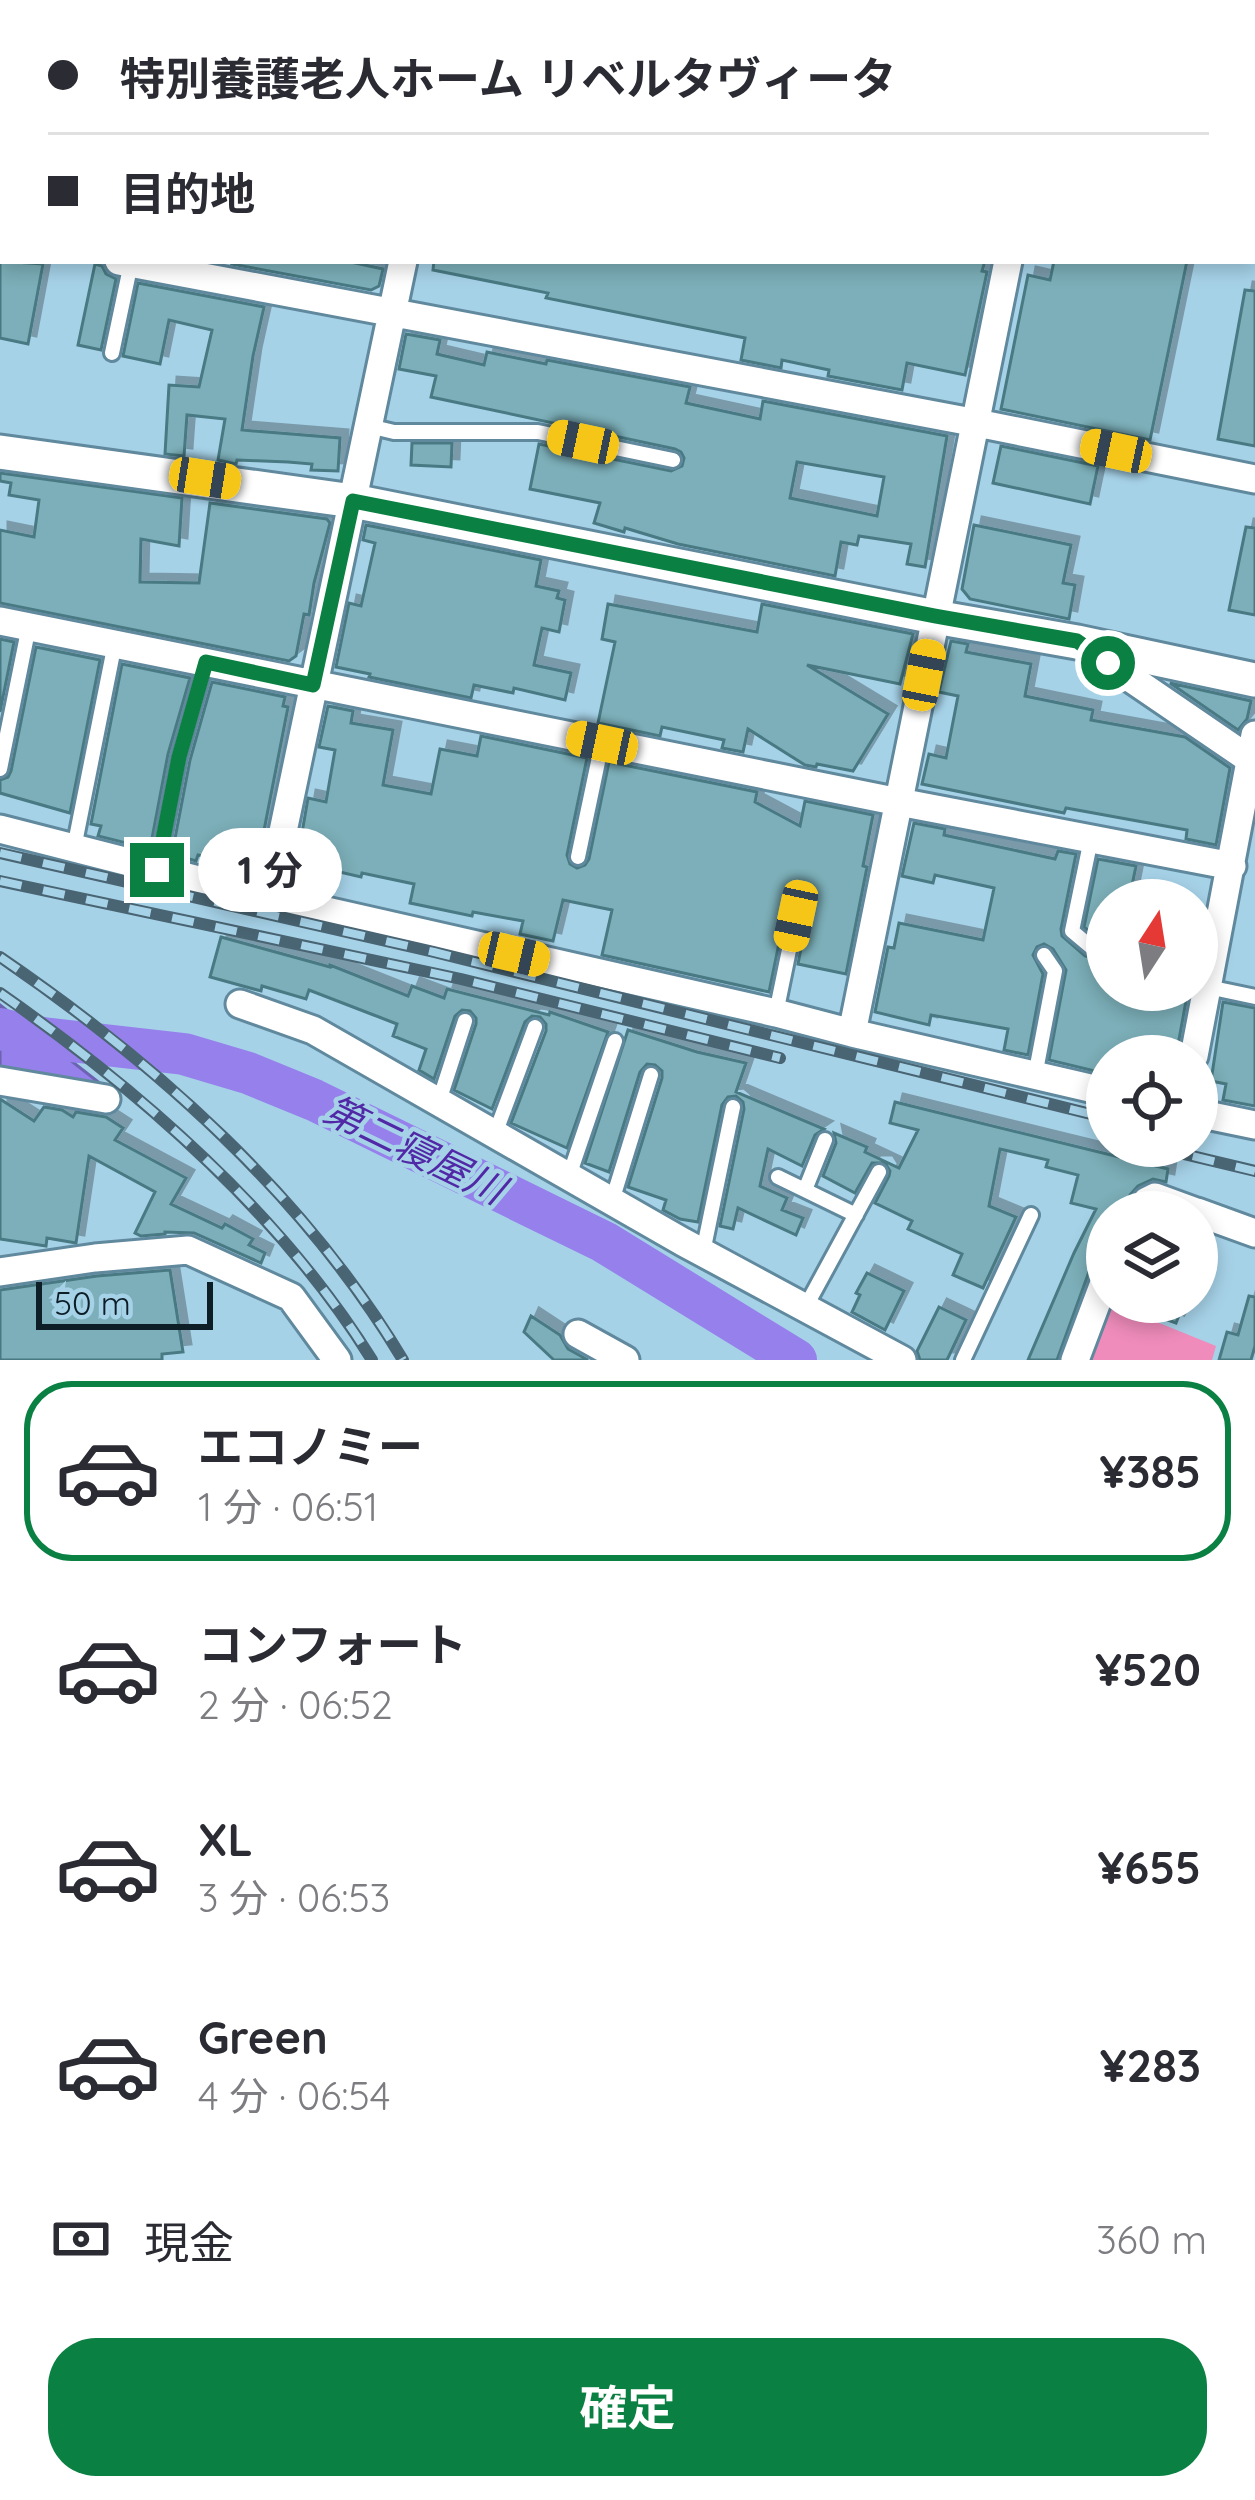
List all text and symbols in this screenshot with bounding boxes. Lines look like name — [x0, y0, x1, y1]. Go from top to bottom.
text: 特別養護老人ホーム リベルタヴィータ — [120, 50, 896, 106]
text: 目的地 — [120, 165, 255, 221]
car — [544, 417, 622, 467]
car — [1077, 426, 1155, 476]
car — [167, 455, 243, 501]
car — [899, 636, 949, 714]
route start — [1081, 636, 1135, 690]
car — [563, 718, 641, 768]
callout: 1 分 — [199, 828, 343, 912]
route end — [130, 843, 184, 897]
text: 1 分 — [237, 845, 303, 894]
car — [771, 877, 821, 955]
north arrow — [1086, 879, 1218, 1011]
map controls — [1086, 879, 1218, 1323]
car — [475, 928, 553, 980]
button: locate — [1086, 1035, 1218, 1167]
water label: 第二寝屋川 — [317, 1084, 517, 1216]
button: layers — [1086, 1191, 1218, 1323]
scale bar — [36, 1276, 213, 1329]
text: 50 m — [54, 1282, 131, 1323]
icon: car — [54, 1417, 162, 1525]
text: エコノミー — [198, 1418, 423, 1474]
text: ¥385 — [1099, 1443, 1201, 1499]
text: 1 分 · 06:51 — [198, 1482, 378, 1531]
icon: car — [54, 1615, 162, 1723]
text: コンフォート — [198, 1616, 467, 1672]
text: ¥520 — [1095, 1641, 1201, 1697]
text: 2 分 · 06:52 — [198, 1680, 393, 1729]
text: XL — [198, 1811, 253, 1867]
icon: car — [54, 1813, 162, 1921]
text: ¥655 — [1097, 1839, 1201, 1895]
text: 3 分 · 06:53 — [198, 1873, 390, 1922]
text: Green — [198, 2009, 328, 2065]
icon: car — [54, 2011, 162, 2119]
text: ¥283 — [1100, 2037, 1201, 2093]
text: 4 分 · 06:54 — [198, 2071, 390, 2120]
icon: cash — [48, 2206, 114, 2272]
text: 現金 — [144, 2214, 234, 2270]
text: 360 m — [1096, 2215, 1207, 2264]
button: 確定 — [48, 2338, 1207, 2476]

